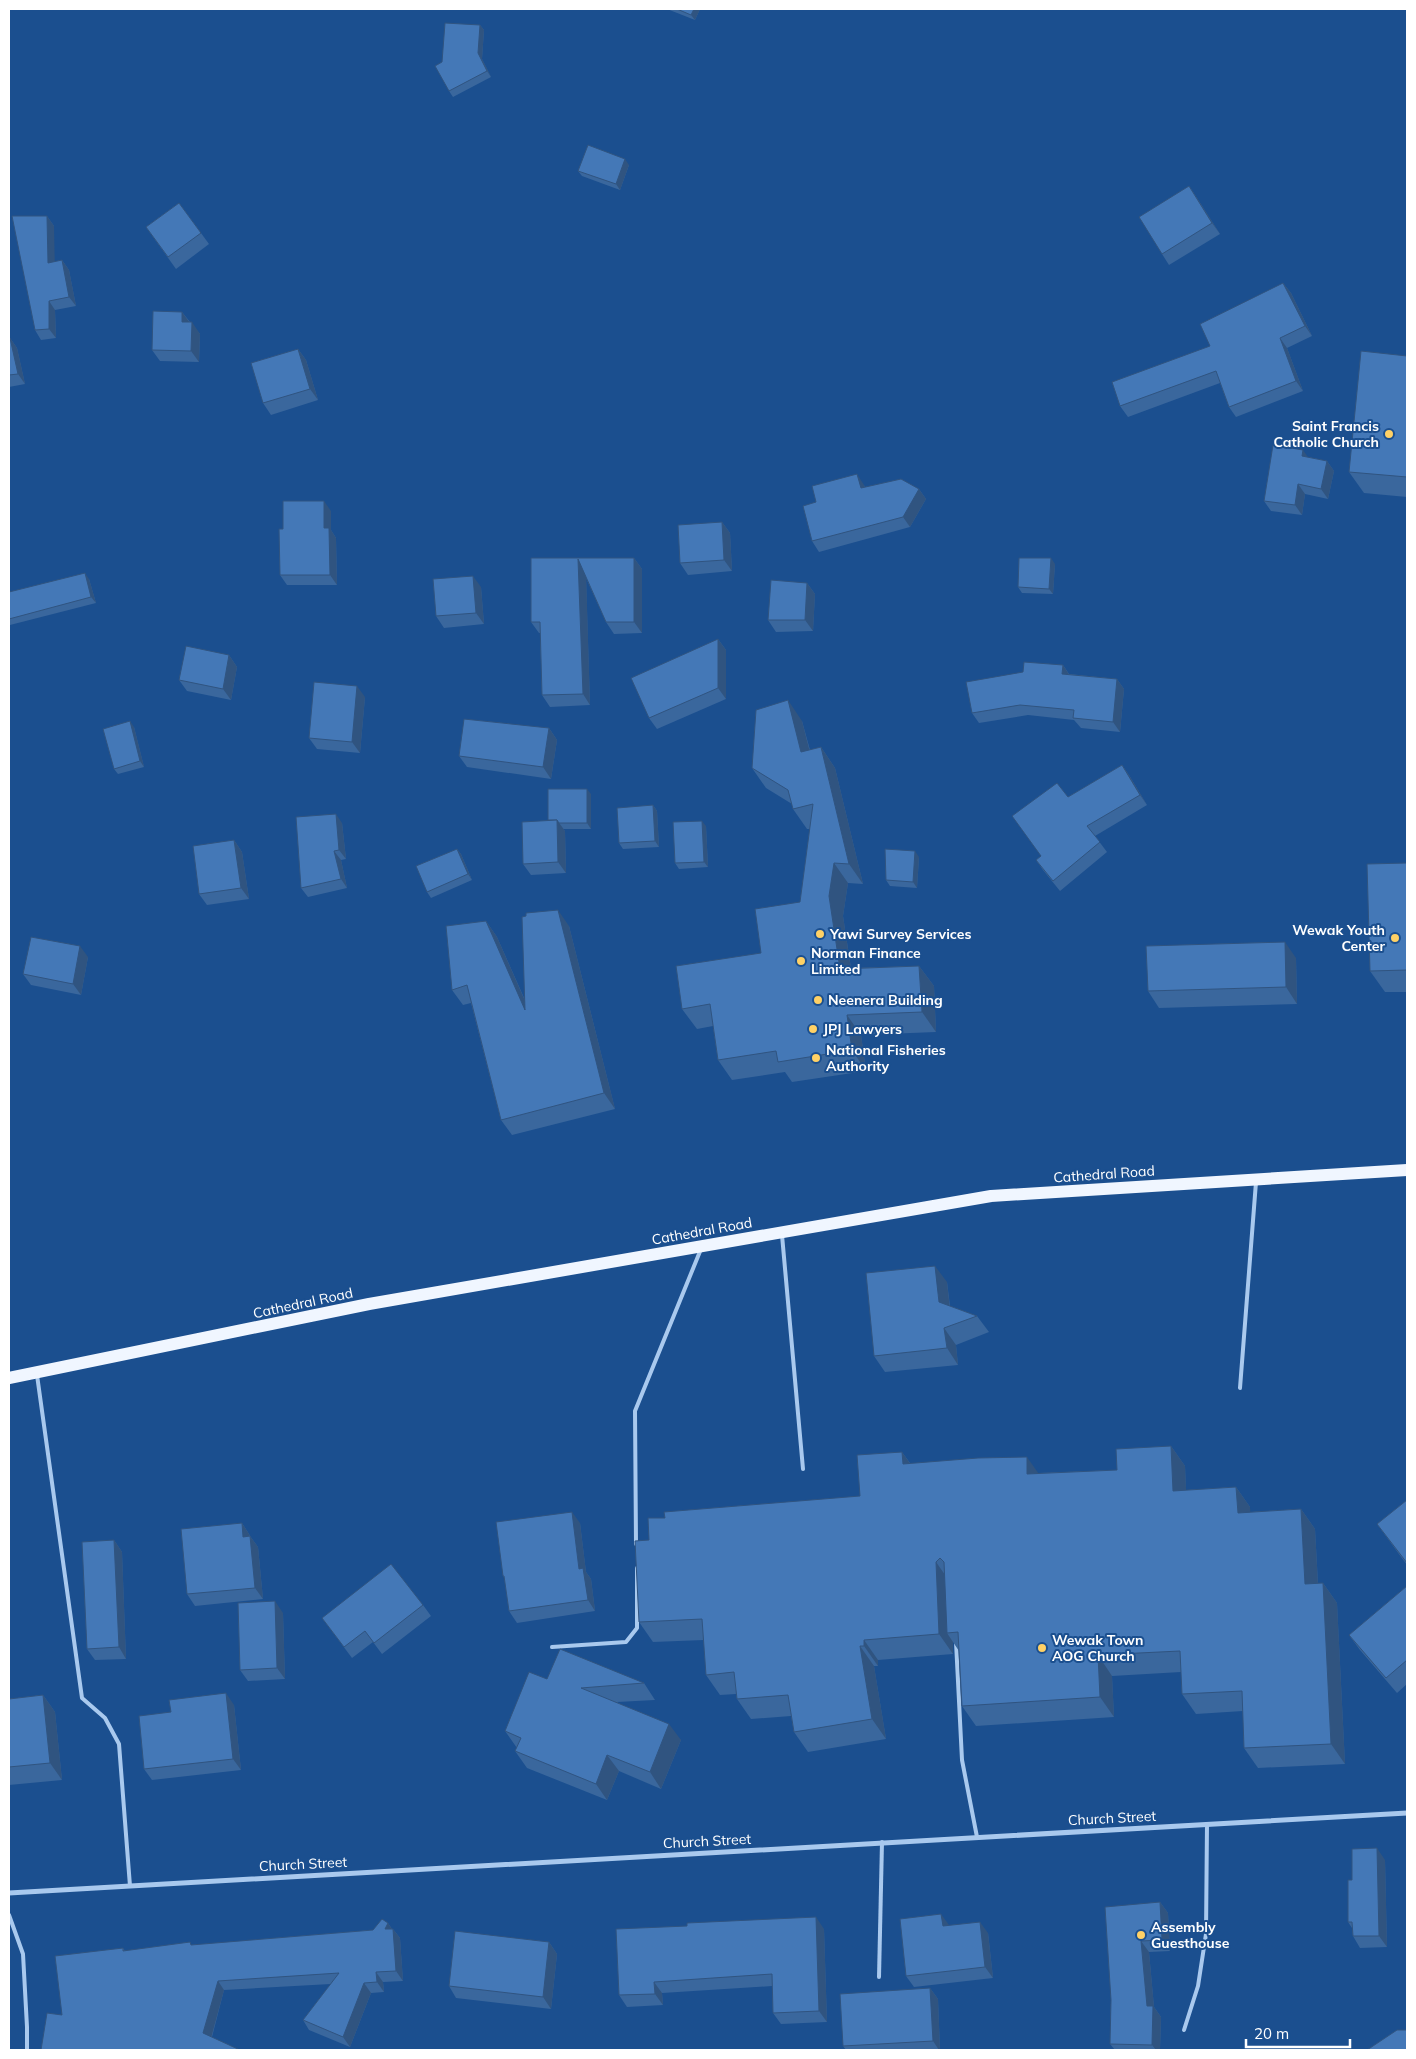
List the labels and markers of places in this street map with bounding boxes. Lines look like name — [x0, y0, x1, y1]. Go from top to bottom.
place label: Saint Francis Catholic Church — [1273, 417, 1379, 451]
marker: Saint Francis Catholic Church — [1383, 428, 1395, 440]
place label: Wewak Youth Center — [1292, 921, 1385, 955]
place label: Yawi Survey Services — [829, 925, 971, 943]
marker: Yawi Survey Services — [814, 928, 826, 940]
marker: Wewak Youth Center — [1389, 932, 1401, 944]
place label: Norman Finance Limited — [811, 944, 921, 978]
marker: Norman Finance Limited — [795, 955, 807, 967]
place label: Neenera Building — [828, 991, 943, 1009]
marker: Neenera Building — [812, 994, 824, 1006]
place label: JPJ Lawyers — [823, 1020, 902, 1038]
marker: JPJ Lawyers — [807, 1023, 819, 1035]
place label: National Fisheries Authority — [826, 1041, 946, 1075]
marker: National Fisheries Authority — [810, 1052, 822, 1064]
place label: Wewak Town AOG Church — [1052, 1631, 1143, 1665]
marker: Wewak Town AOG Church — [1036, 1642, 1048, 1654]
place label: Assembly Guesthouse — [1151, 1918, 1230, 1952]
marker: Assembly Guesthouse — [1135, 1929, 1147, 1941]

